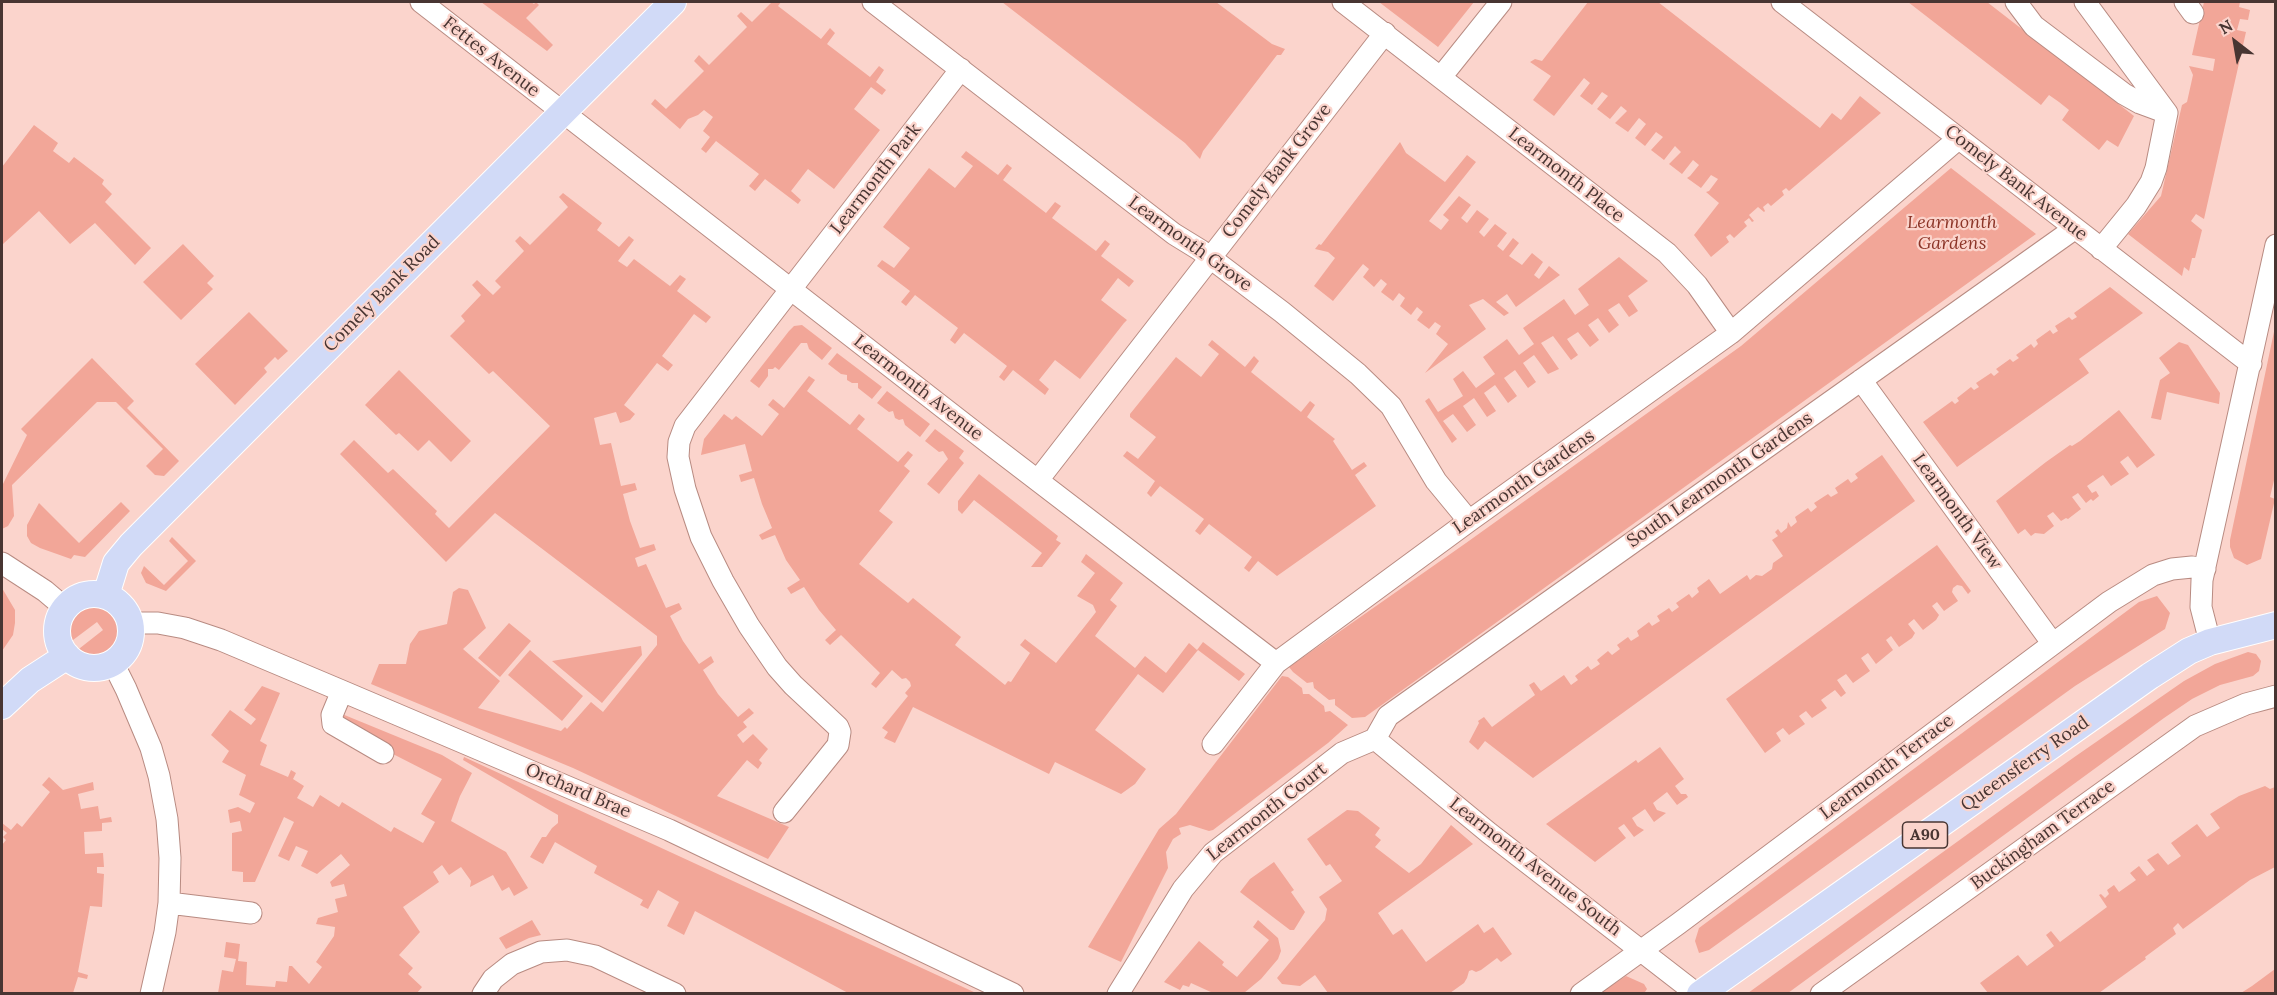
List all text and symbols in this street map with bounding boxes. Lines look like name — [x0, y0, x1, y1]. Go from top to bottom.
street label: Fettes Avenue — [438, 12, 544, 102]
north arrow — [2205, 12, 2265, 72]
text: N — [2215, 15, 2236, 38]
street label: Comely Bank Grove — [1218, 100, 1336, 242]
street label: Learmonth Park — [826, 119, 926, 239]
street label: Comely Bank Avenue — [1940, 121, 2092, 245]
street label: Learmonth Place — [1504, 123, 1628, 227]
street label: Learmonth Grove — [1124, 192, 1256, 296]
park label: Learmonth Gardens — [1907, 212, 1997, 254]
street label: Comely Bank Road — [319, 231, 445, 357]
street label: Learmonth Avenue — [849, 331, 987, 445]
street label: South Learmonth Gardens — [1623, 408, 1817, 552]
street label: Learmonth Gardens — [1449, 425, 1599, 539]
street label: Learmonth View — [1908, 450, 2006, 574]
street label: Learmonth Terrace — [1816, 710, 1958, 824]
street label: Queensferry Road — [1957, 712, 2093, 816]
street label: Orchard Brae — [522, 759, 634, 823]
street label: Learmonth Court — [1203, 759, 1331, 865]
street label: Buckingham Terrace — [1967, 776, 2119, 894]
street label: Learmonth Avenue South — [1445, 793, 1625, 941]
road number: A90 — [1902, 822, 1948, 848]

